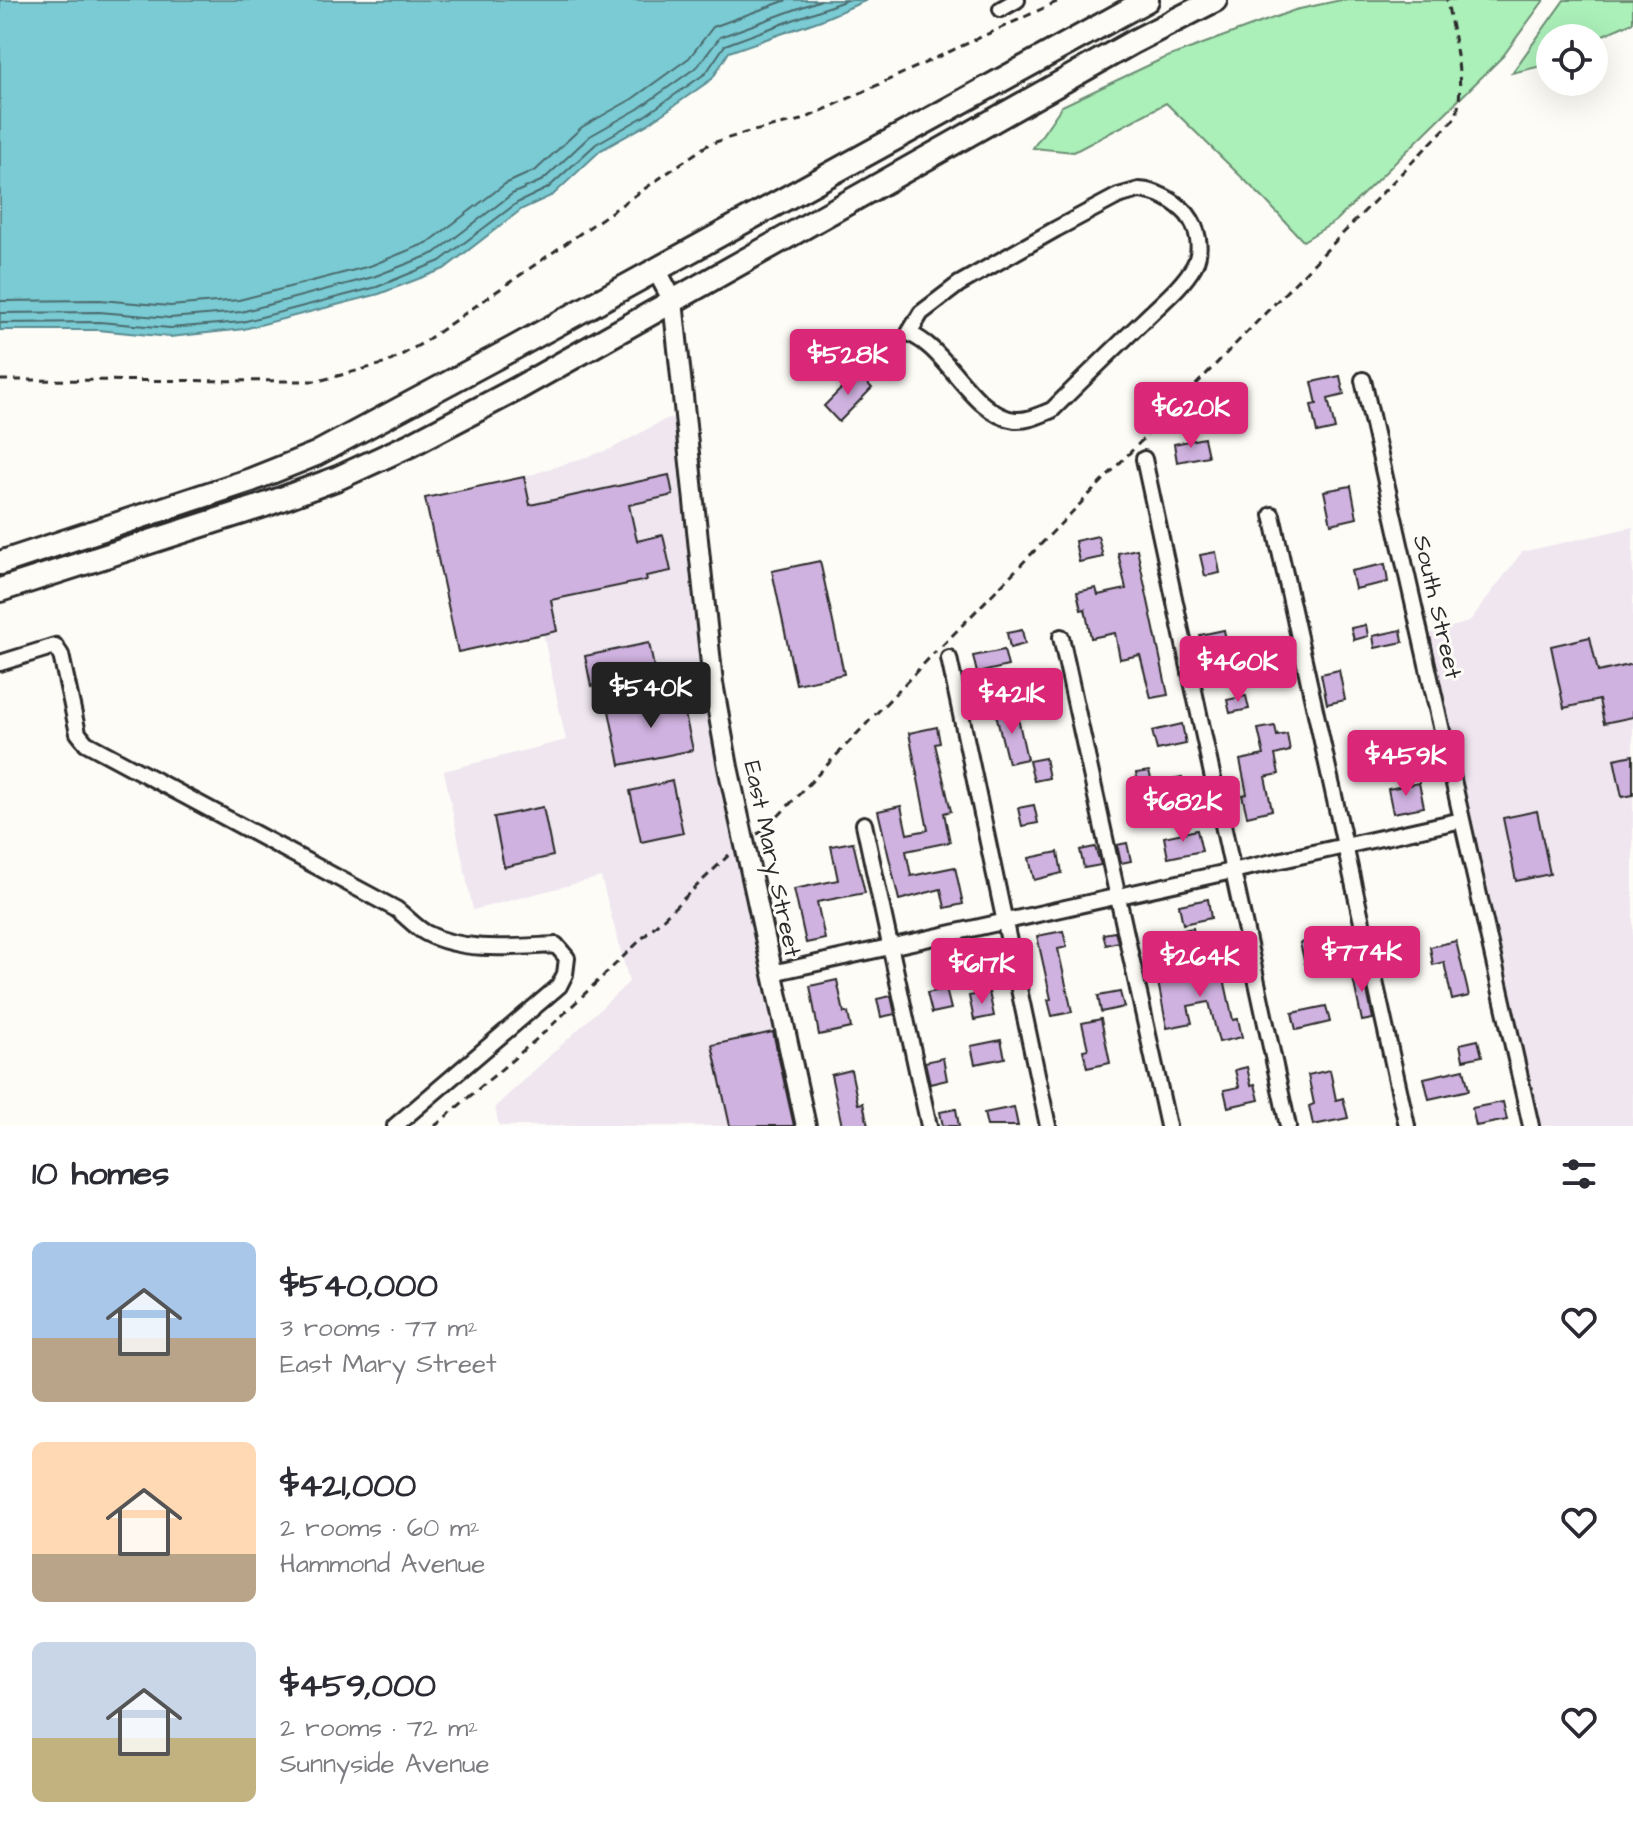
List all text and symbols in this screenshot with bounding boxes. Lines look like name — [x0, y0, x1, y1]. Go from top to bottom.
map controls — [1536, 24, 1608, 96]
button: locate — [1536, 24, 1608, 96]
pin: $528K — [792, 329, 904, 397]
text: $528K — [808, 337, 888, 373]
pin: $620K — [1135, 382, 1247, 450]
text: $620K — [1152, 390, 1230, 426]
street label: South Street — [1404, 532, 1470, 682]
pin: $460K — [1182, 636, 1294, 704]
text: $460K — [1198, 644, 1278, 680]
pin: $540K — [595, 662, 707, 730]
pin: $421K — [956, 668, 1068, 736]
text: $540K — [610, 670, 692, 706]
text: $421K — [979, 676, 1045, 712]
pin: $459K — [1350, 730, 1462, 798]
text: $459K — [1365, 738, 1447, 774]
street label: East Mary Street — [734, 758, 809, 961]
pin: $682K — [1127, 776, 1239, 844]
text: $682K — [1144, 784, 1222, 820]
pin: $774K — [1306, 926, 1418, 994]
pin: $264K — [1144, 931, 1256, 999]
text: $774K — [1322, 934, 1402, 970]
pin: $617K — [926, 938, 1038, 1006]
text: $264K — [1160, 939, 1240, 975]
text: $617K — [949, 946, 1015, 982]
text: 10 homes — [32, 1150, 169, 1198]
icon: filters — [1557, 1152, 1601, 1196]
text: $540,000 — [280, 1262, 438, 1310]
icon: home — [96, 1274, 192, 1370]
icon: heart — [1557, 1300, 1601, 1344]
text: 3 rooms · 77 m² — [280, 1310, 477, 1346]
text: East Mary Street — [280, 1346, 497, 1382]
text: $421,000 — [280, 1462, 416, 1510]
icon: home — [96, 1474, 192, 1570]
icon: heart — [1557, 1500, 1601, 1544]
text: 2 rooms · 60 m² — [280, 1510, 480, 1546]
text: Hammond Avenue — [280, 1546, 485, 1582]
text: $459,000 — [280, 1662, 436, 1710]
icon: home — [96, 1674, 192, 1770]
icon: heart — [1557, 1700, 1601, 1744]
text: 2 rooms · 72 m² — [280, 1710, 478, 1746]
text: Sunnyside Avenue — [280, 1746, 489, 1782]

